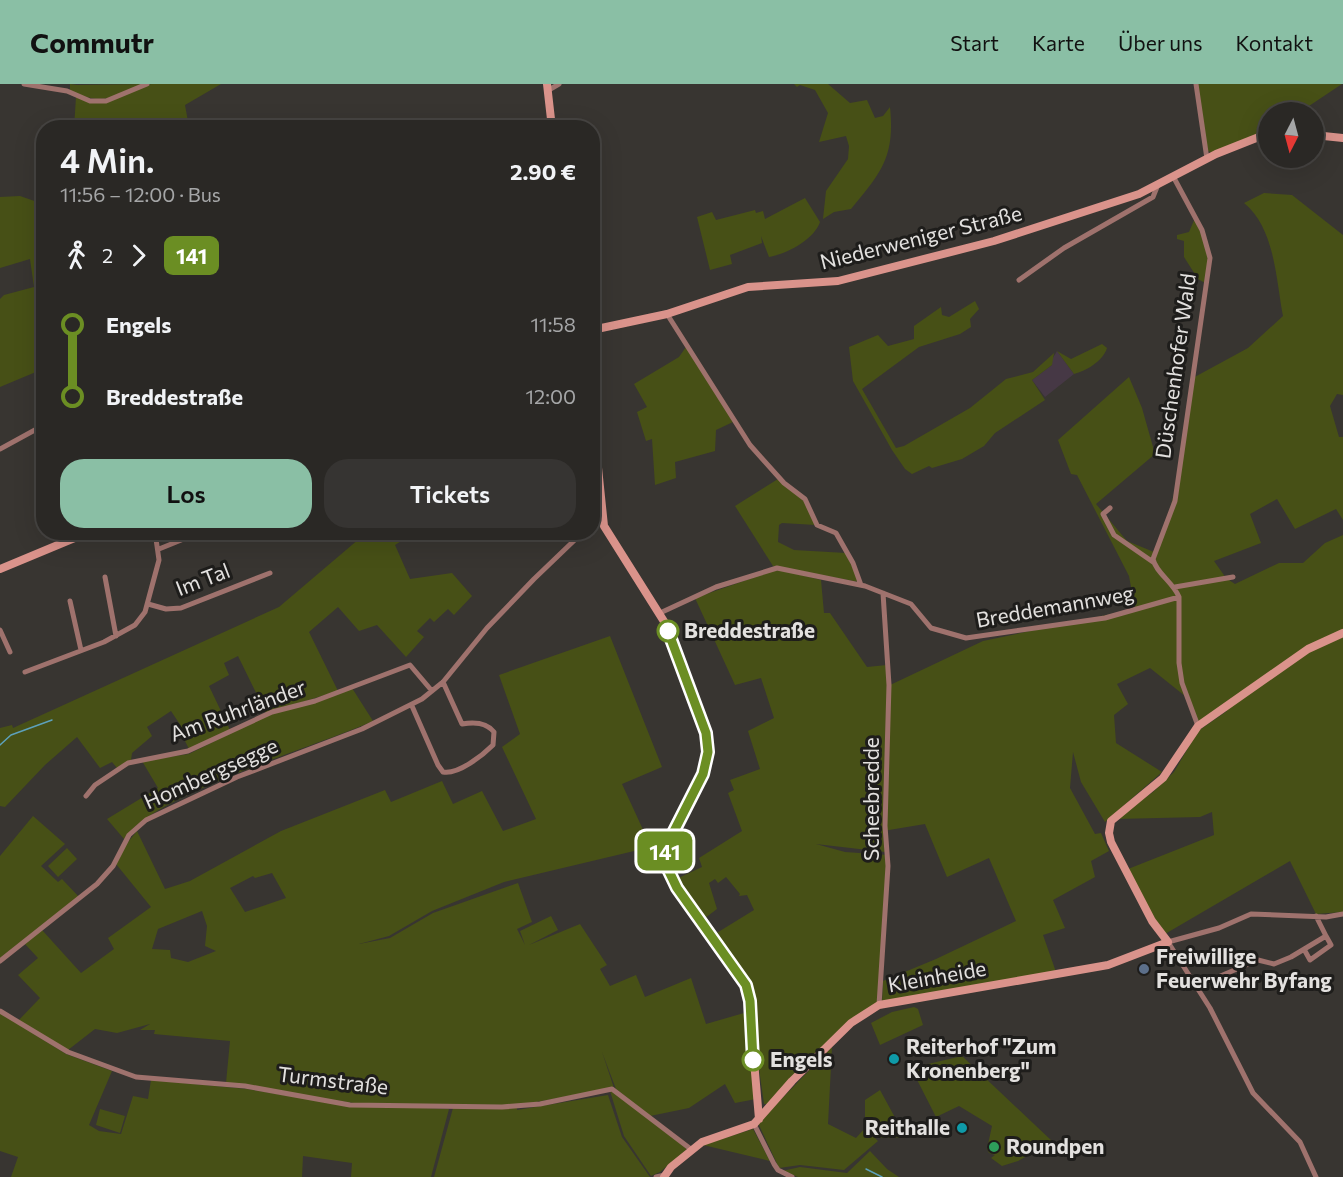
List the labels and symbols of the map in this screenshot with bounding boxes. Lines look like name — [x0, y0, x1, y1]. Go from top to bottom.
north arrow — [1258, 102, 1324, 168]
street label: Niederweniger Straße — [817, 199, 1024, 274]
street label: Düschenhofer Wald — [1149, 272, 1200, 460]
street label: Im Tal — [172, 557, 233, 600]
street label: Breddemannweg — [974, 579, 1136, 632]
place label: Breddestraße — [684, 617, 815, 642]
marker: Breddestraße — [657, 620, 679, 642]
street label: Am Ruhrländer — [166, 673, 309, 746]
street label: Hombergsegge — [139, 732, 281, 813]
street label: Scheebredde — [858, 737, 883, 861]
line badge: 141 — [630, 832, 700, 870]
place label: Freiwillige Feuerwehr Byfang — [1156, 943, 1332, 992]
street label: Kleinheide — [885, 955, 988, 996]
marker: Freiwillige Feuerwehr Byfang — [1137, 962, 1151, 976]
place label: Reiterhof "Zum Kronenberg" — [906, 1033, 1056, 1082]
place label: Engels — [770, 1046, 833, 1071]
marker: Engels — [742, 1049, 764, 1071]
marker: Reiterhof "Zum Kronenberg" — [887, 1052, 901, 1066]
street label: Turmstraße — [276, 1060, 390, 1099]
place label: Reithalle — [865, 1114, 950, 1139]
marker: Reithalle — [955, 1121, 969, 1135]
place label: Roundpen — [1006, 1133, 1104, 1158]
marker: Roundpen — [987, 1140, 1001, 1154]

